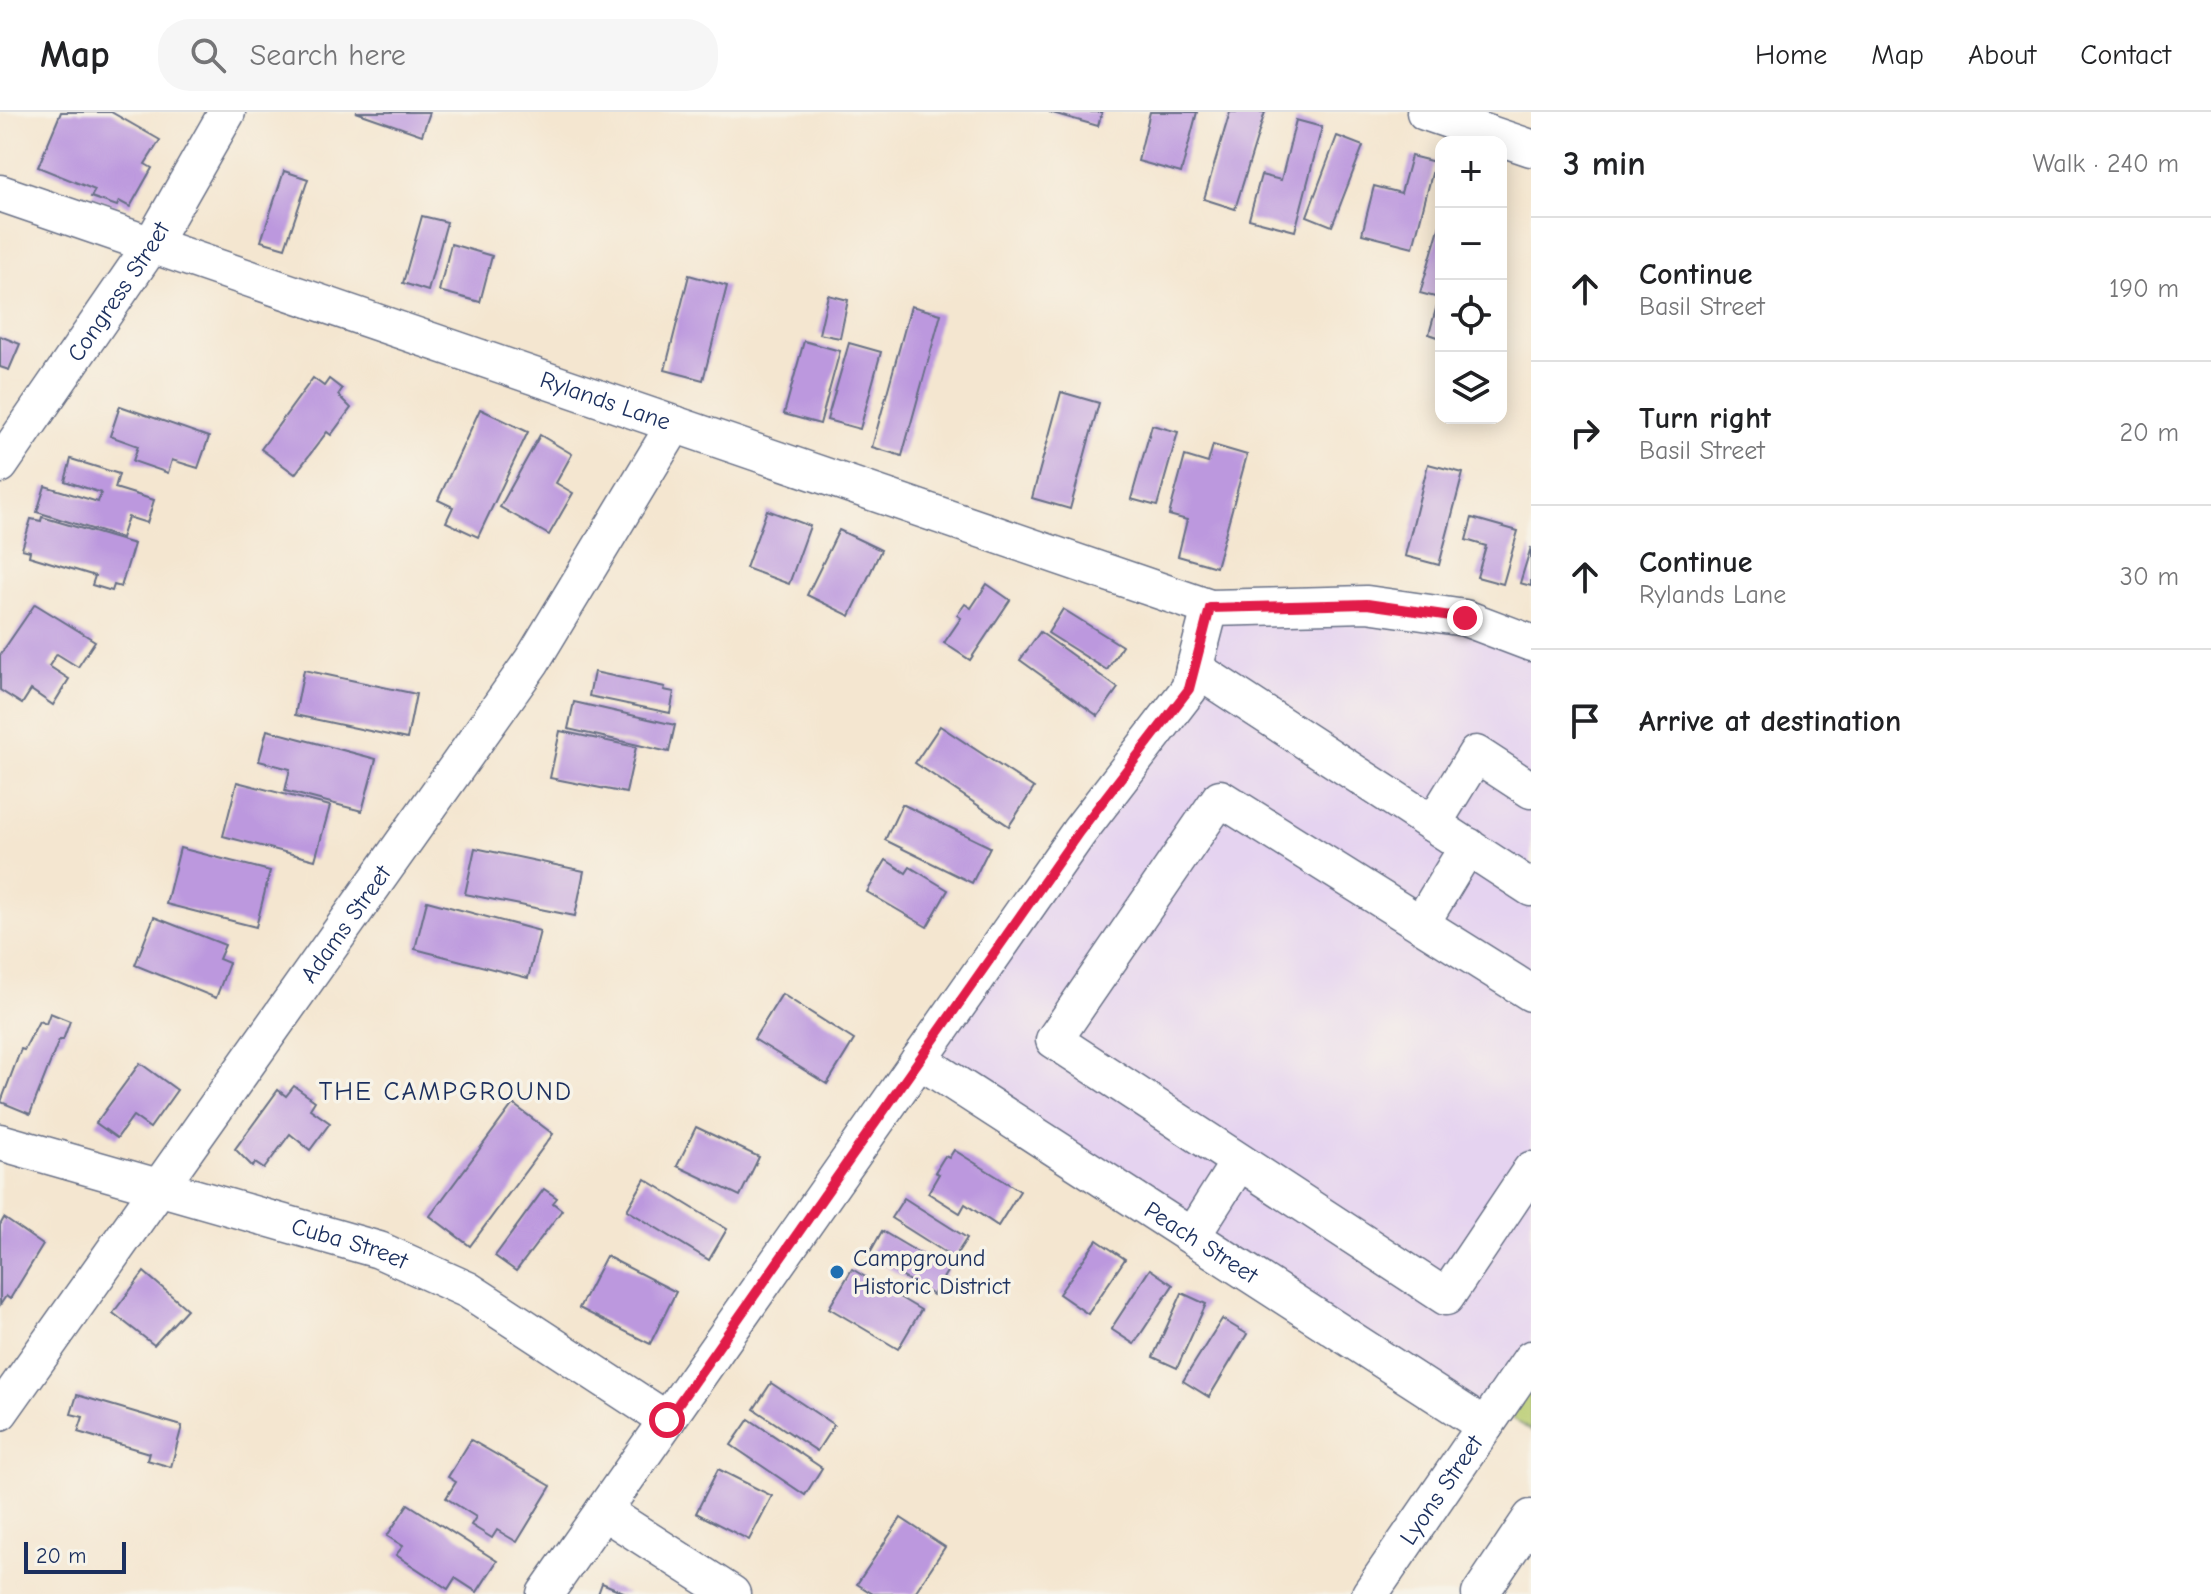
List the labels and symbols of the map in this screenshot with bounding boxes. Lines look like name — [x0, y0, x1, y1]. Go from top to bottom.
street label: Congress Street — [61, 216, 176, 367]
street label: Rylands Lane — [537, 365, 674, 436]
route end — [1447, 600, 1483, 636]
street label: Adams Street — [295, 859, 397, 988]
district label: THE CAMPGROUND — [319, 1077, 573, 1107]
street label: Peach Street — [1139, 1196, 1264, 1290]
street label: Cuba Street — [288, 1212, 413, 1276]
place label: Campground Historic District — [853, 1244, 1011, 1300]
marker: Campground Historic District — [828, 1263, 846, 1281]
route start — [649, 1402, 685, 1438]
street label: Lyons Street — [1394, 1429, 1489, 1550]
scale bar — [24, 1538, 126, 1574]

